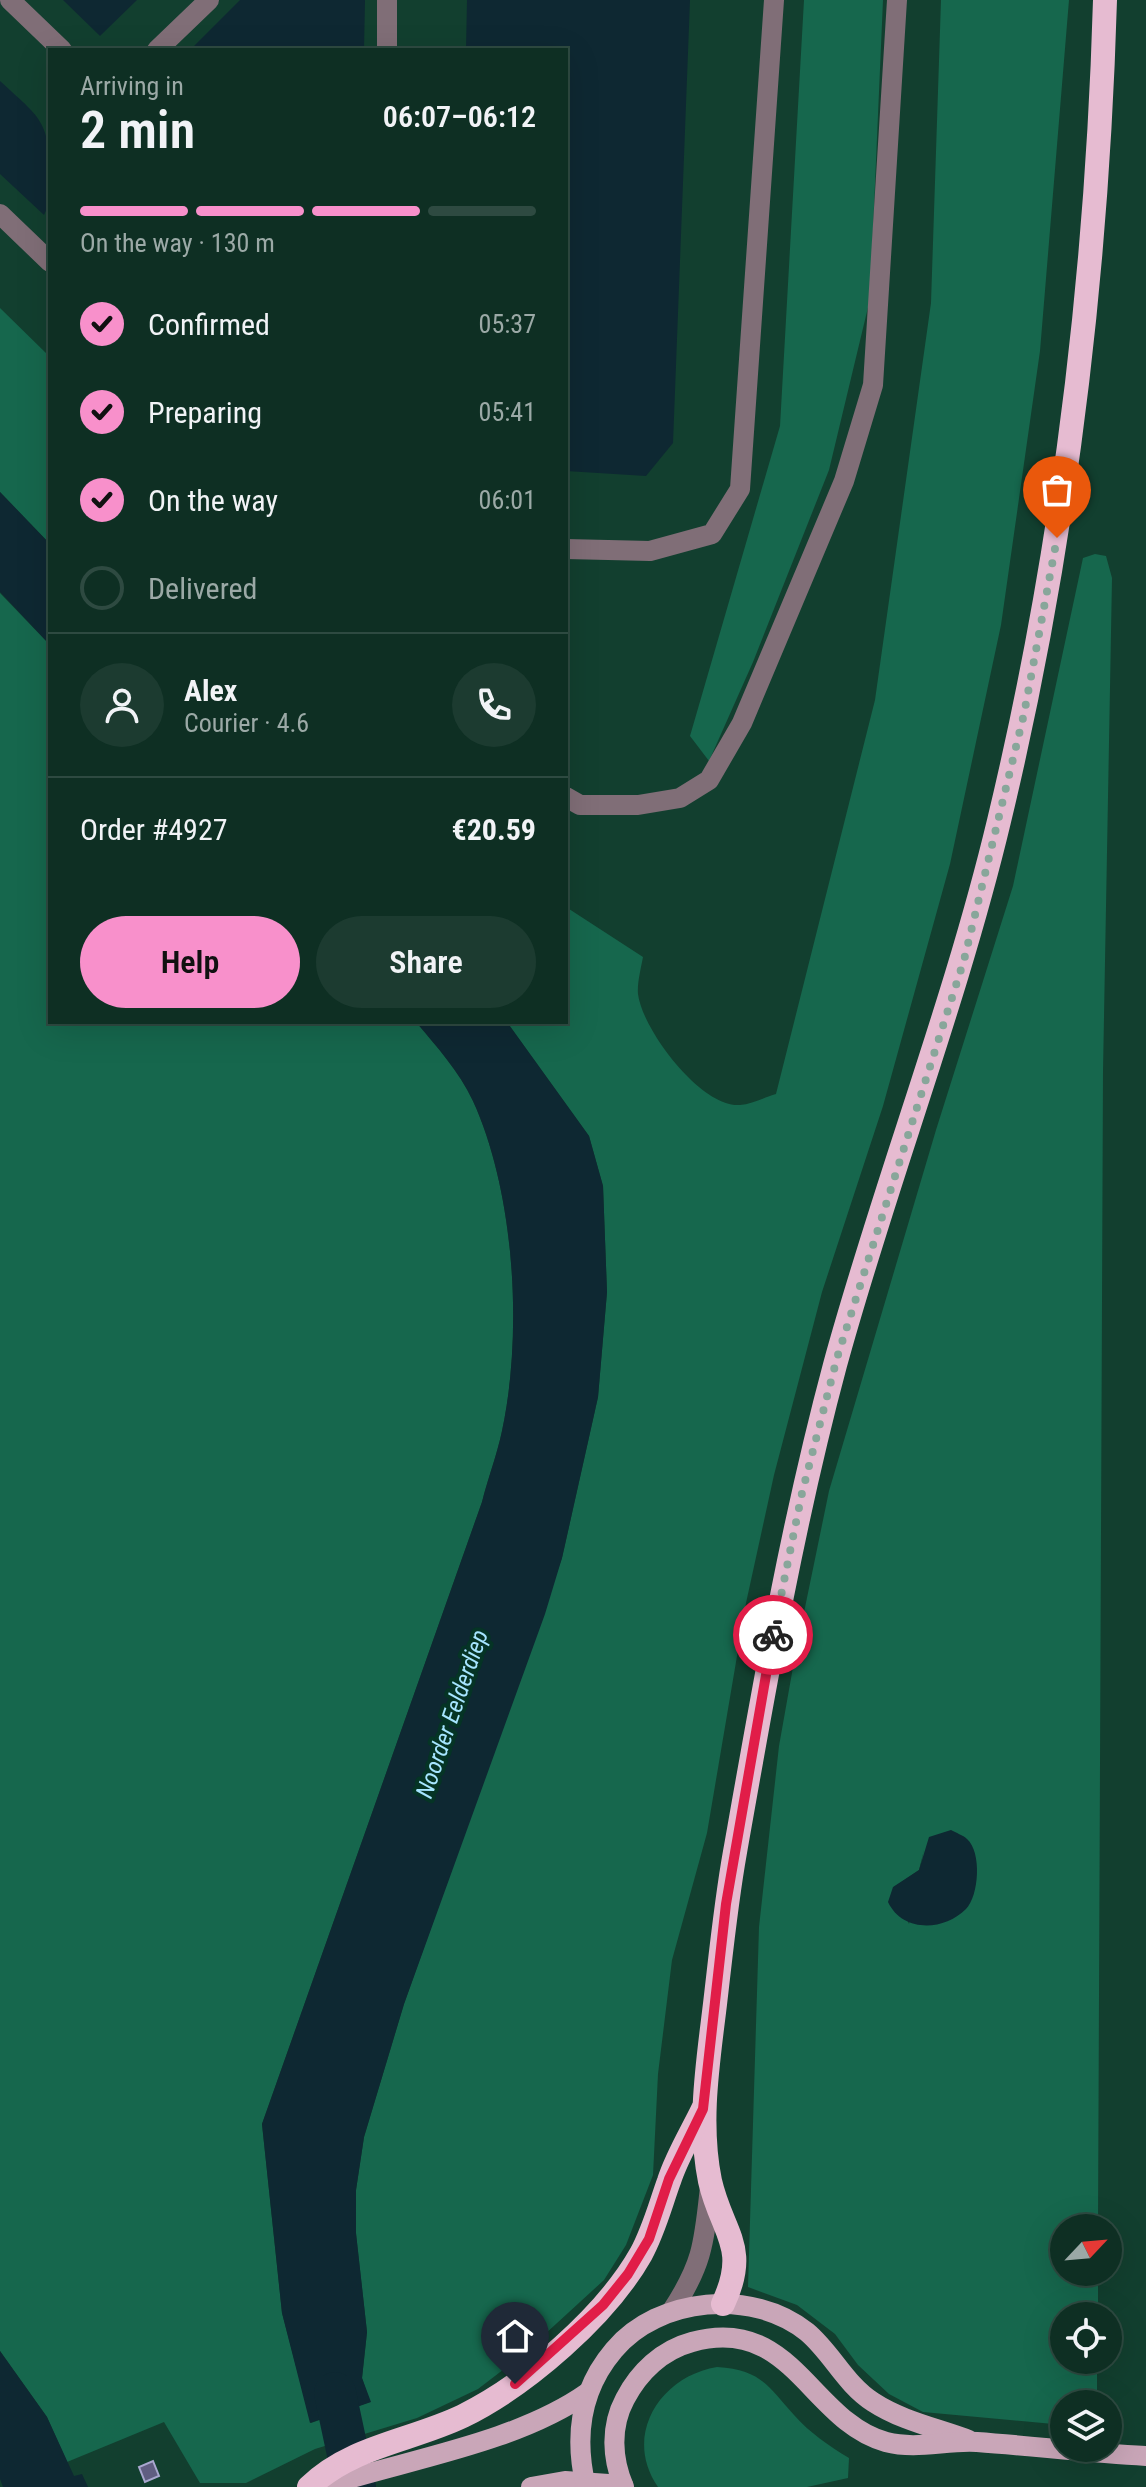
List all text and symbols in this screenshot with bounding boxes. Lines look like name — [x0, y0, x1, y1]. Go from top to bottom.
text: Arriving in — [80, 71, 184, 101]
text: 06:07–06:12 — [383, 99, 536, 134]
text: 2 min — [80, 100, 195, 161]
text: On the way · 130 m — [80, 228, 275, 258]
icon: check — [80, 302, 124, 346]
text: Confirmed — [148, 307, 270, 342]
text: 05:37 — [479, 309, 536, 339]
icon: check — [80, 390, 124, 434]
text: Preparing — [148, 395, 262, 430]
text: 05:41 — [479, 397, 536, 427]
pin — [1023, 456, 1091, 538]
icon: bag — [1035, 468, 1079, 512]
icon: check — [80, 478, 124, 522]
text: On the way — [148, 483, 278, 518]
text: 06:01 — [479, 485, 536, 515]
text: Delivered — [148, 571, 257, 606]
button: person — [80, 663, 164, 747]
button: phone — [452, 663, 536, 747]
text: Alex — [184, 673, 237, 708]
text: Courier · 4.6 — [184, 708, 309, 738]
text: Order #4927 — [80, 812, 228, 847]
text: €20.59 — [451, 812, 536, 847]
button: Help — [80, 916, 300, 1008]
button: Share — [316, 916, 536, 1008]
courier — [733, 1595, 813, 1675]
icon: bike — [751, 1613, 795, 1657]
water label: Noorder Eelderdiep — [410, 1626, 494, 1802]
north arrow — [1050, 2214, 1122, 2286]
map controls — [1050, 2214, 1122, 2462]
pin — [481, 2302, 549, 2384]
button: locate — [1050, 2302, 1122, 2374]
icon: home — [493, 2314, 537, 2358]
button: layers — [1050, 2390, 1122, 2462]

